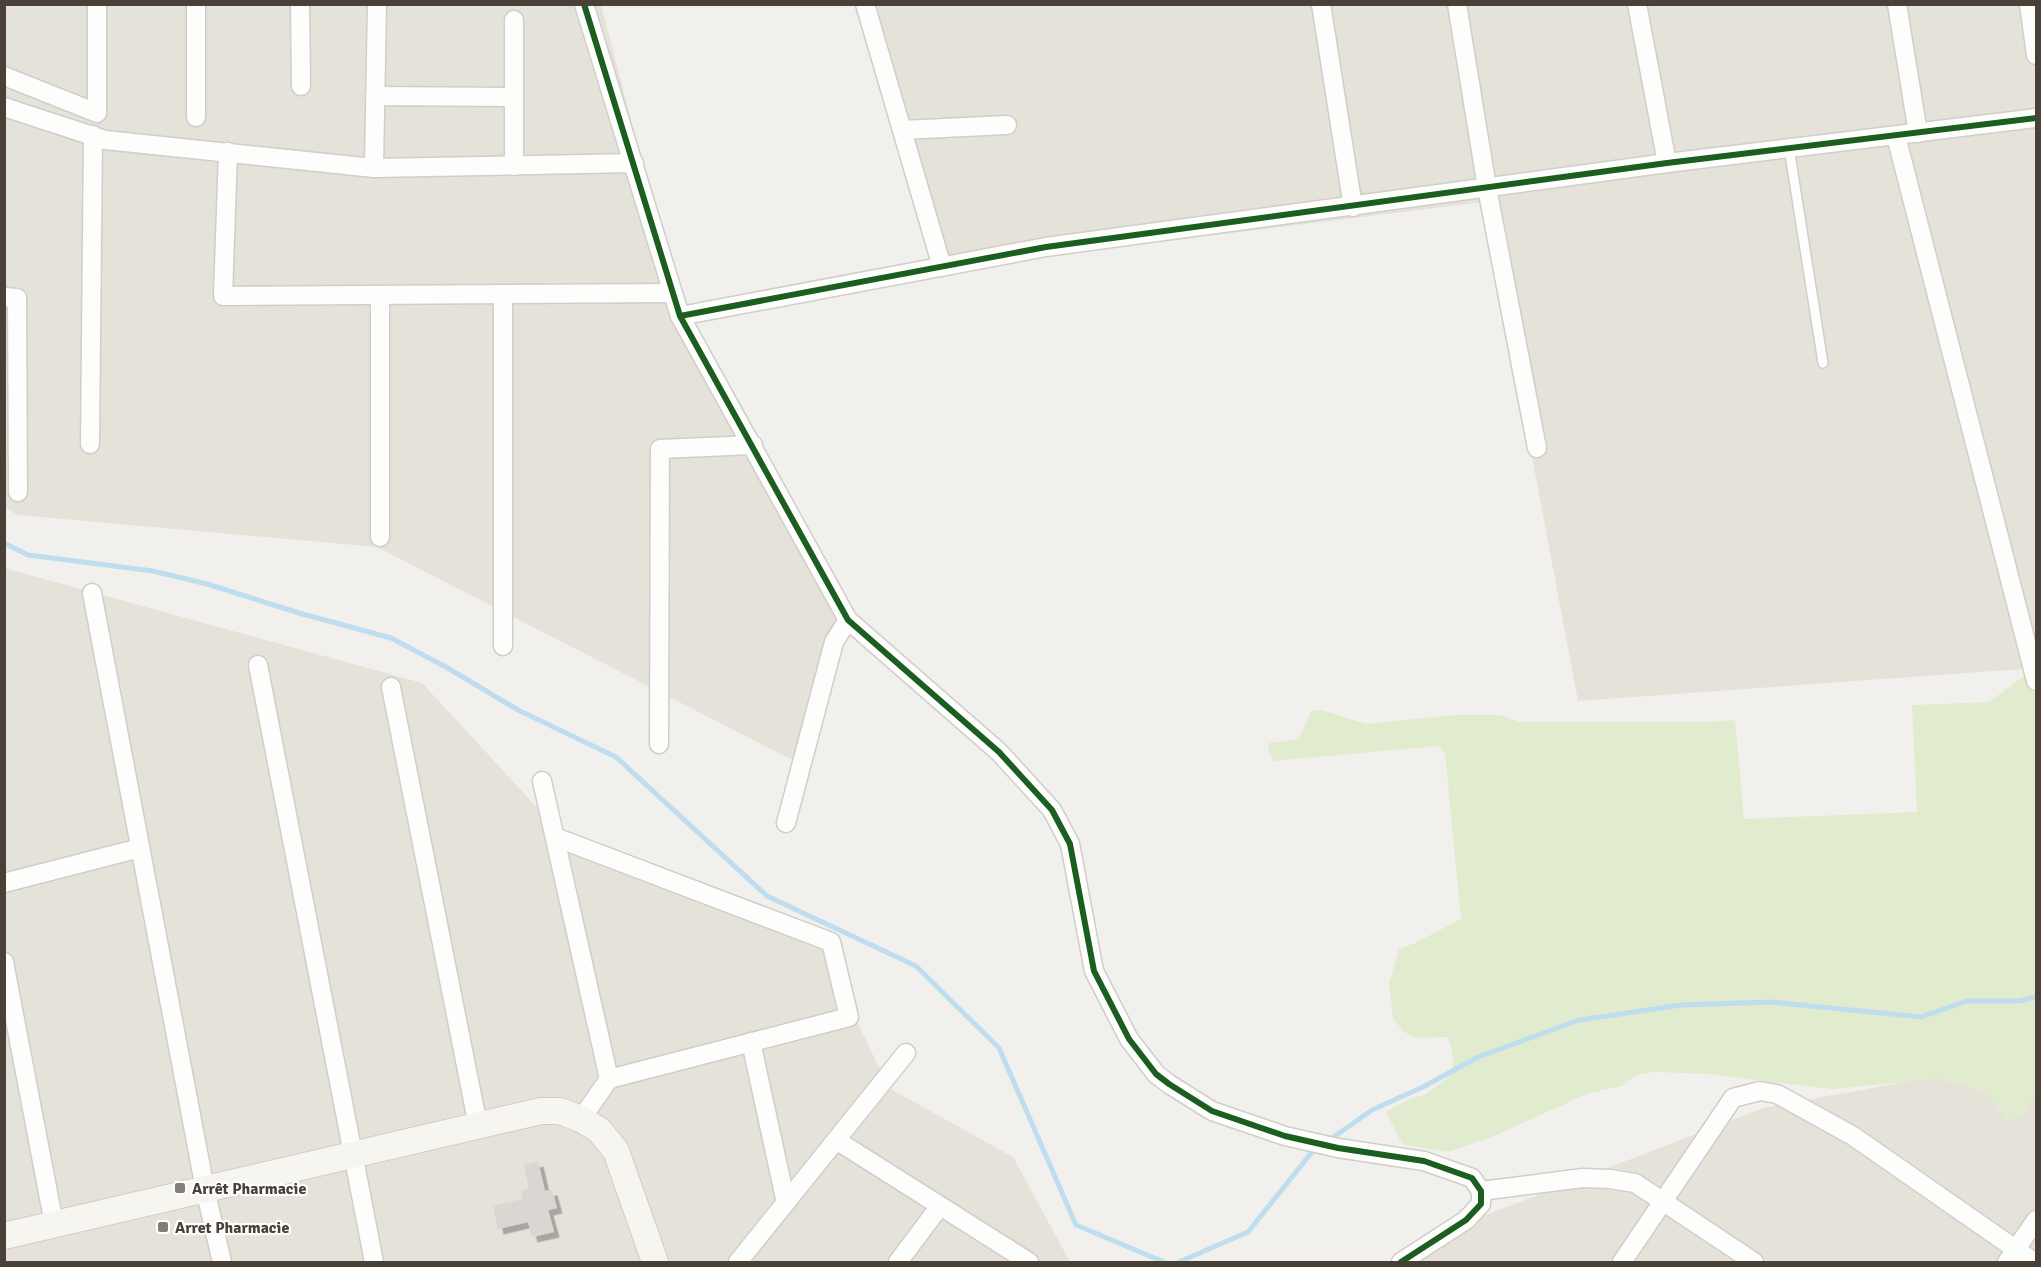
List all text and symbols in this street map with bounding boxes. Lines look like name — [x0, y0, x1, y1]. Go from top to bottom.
place label: Arrêt Pharmacie — [192, 1179, 306, 1199]
marker: Arrêt Pharmacie — [173, 1181, 187, 1195]
place label: Arret Pharmacie — [175, 1218, 289, 1238]
marker: Arret Pharmacie — [156, 1220, 170, 1234]

